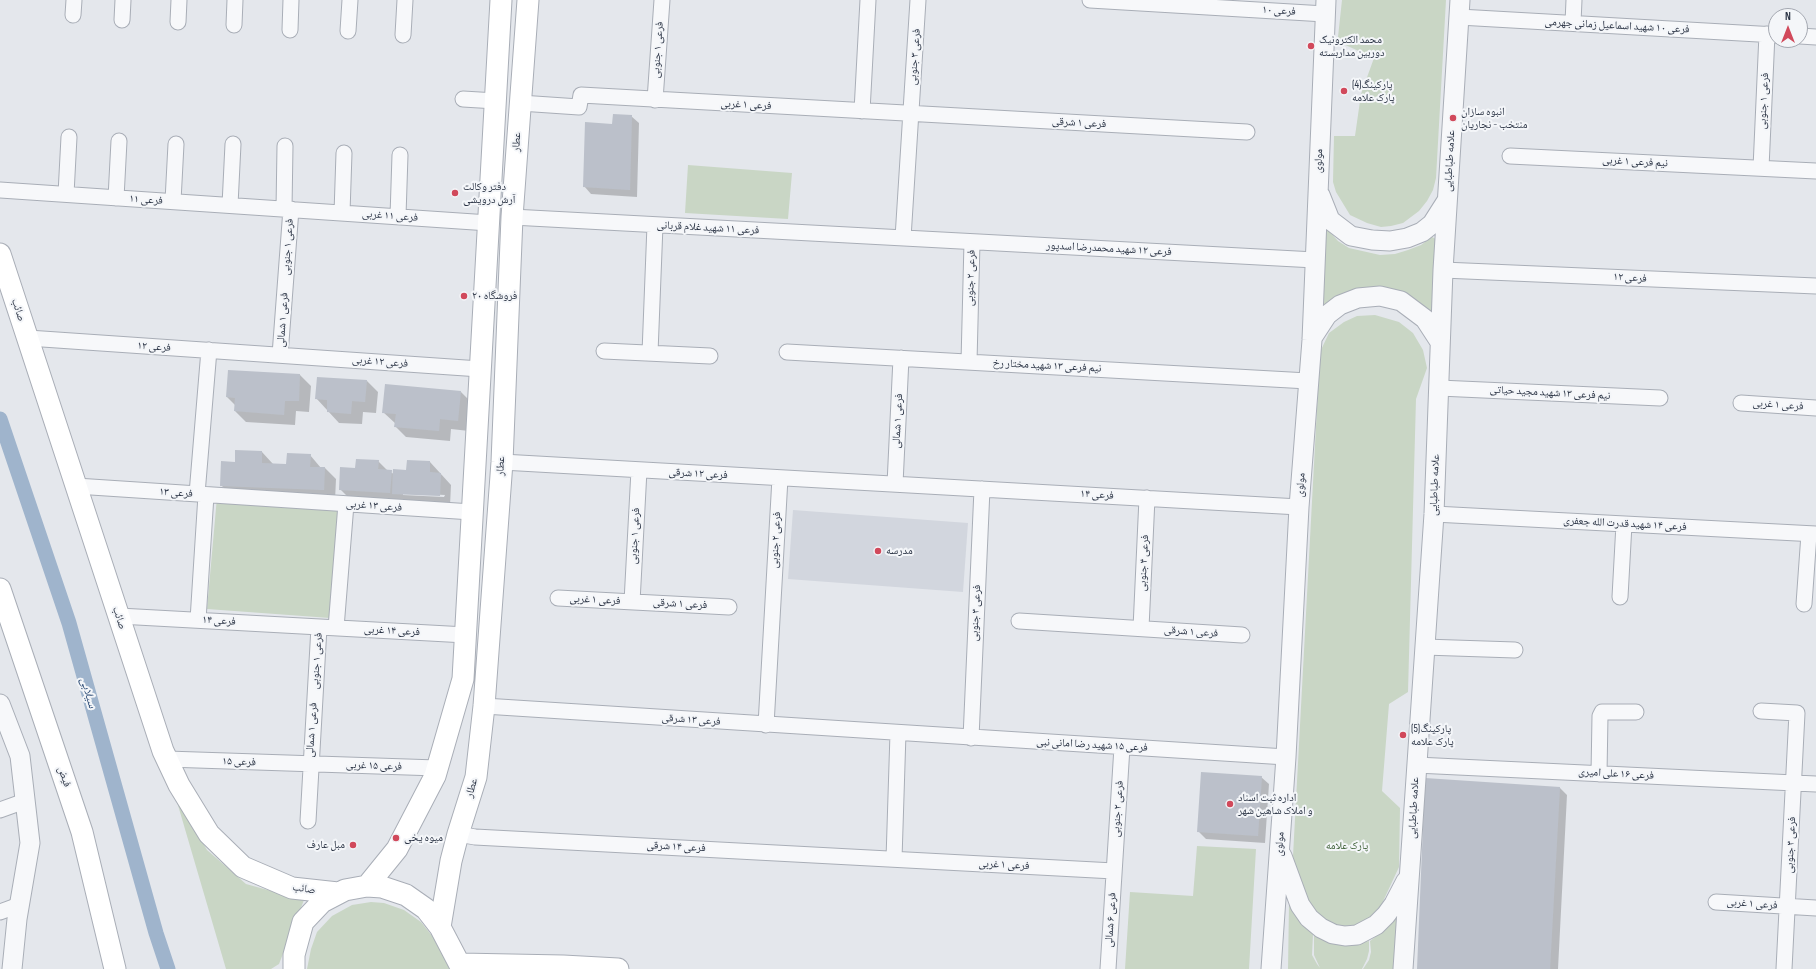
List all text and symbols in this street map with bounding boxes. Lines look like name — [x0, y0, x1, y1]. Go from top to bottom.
street label: فرعی ۱۰ — [1262, 4, 1296, 18]
north arrow — [1768, 8, 1808, 48]
text: N — [1785, 10, 1791, 23]
street label: فرعی ۱۰ شهید اسماعیل زمانی جهرمی — [1544, 16, 1690, 36]
street label: فرعی ۱ جنوبی — [649, 21, 667, 79]
street label: فرعی ۳ جنوبی — [906, 28, 924, 86]
place label: محمد الکترونیک دوربین مداربسته — [1319, 33, 1384, 59]
marker: محمد الکترونیک دوربین مداربسته — [1306, 41, 1316, 51]
street label: فرعی ۱ جنوبی — [1756, 72, 1772, 130]
place label: پارکینگ(4) پارک علامه — [1352, 78, 1395, 104]
marker: پارکینگ(4) پارک علامه — [1339, 86, 1349, 96]
street label: فرعی ۱ غربی — [720, 97, 772, 113]
place label: انبوه سازان منتخب - نجاریان — [1461, 105, 1527, 131]
marker: انبوه سازان منتخب - نجاریان — [1448, 113, 1458, 123]
street label: فرعی ۱ شرقی — [1051, 115, 1107, 131]
street label: علامه طباطبایی — [1442, 130, 1458, 192]
street label: عطار — [510, 132, 524, 152]
street label: مولوی — [1312, 149, 1326, 173]
street label: نیم فرعی ۱ غربی — [1602, 154, 1668, 170]
place label: دفتر وکالت آرش درویشی — [463, 180, 515, 206]
marker: دفتر وکالت آرش درویشی — [450, 188, 460, 198]
street label: فرعی ۱۱ — [129, 192, 163, 208]
street label: فرعی ۱۱ غربی — [362, 207, 418, 225]
street label: فرعی ۱ جنوبی — [279, 218, 297, 276]
street label: فرعی ۱۱ شهید غلام قربانی — [656, 219, 760, 237]
street label: فرعی ۱۲ شهید محمدرضا اسدپور — [1046, 239, 1172, 259]
street label: فرعی ۲ جنوبی — [963, 250, 979, 306]
street label: فرعی ۱۲ — [1613, 271, 1647, 285]
place label: فروشگاه ۲۰ — [472, 289, 517, 303]
marker: فروشگاه ۲۰ — [459, 291, 469, 301]
street label: فرعی ۱ شمالی — [274, 292, 292, 348]
street label: صائب — [8, 297, 28, 323]
street label: فرعی ۱۲ — [137, 339, 171, 355]
street label: فرعی ۱۲ غربی — [352, 353, 408, 371]
street label: نیم فرعی ۱۳ شهید مختار رخ — [992, 357, 1102, 375]
street label: نیم فرعی ۱۳ شهید مجید حیاتی — [1489, 383, 1611, 403]
street label: فرعی ۱ شمالی — [890, 393, 906, 449]
street label: فرعی ۱ غربی — [1752, 397, 1804, 413]
street label: علامه طباطبایی — [1427, 454, 1443, 516]
street label: عطار — [494, 456, 508, 476]
street label: فرعی ۱۲ شرقی — [668, 466, 728, 482]
street label: مولوی — [1294, 472, 1308, 498]
street label: فرعی ۱۳ — [159, 485, 193, 501]
street label: فرعی ۱۴ — [1080, 488, 1114, 502]
street label: فرعی ۱۳ غربی — [346, 497, 402, 515]
street label: فرعی ۱ جنوبی — [627, 507, 643, 565]
street label: فرعی ۲ جنوبی — [768, 511, 784, 569]
street label: فرعی ۱۴ شهید قدرت الله جعفری — [1563, 514, 1687, 534]
street label: فرعی ۴ جنوبی — [1136, 534, 1152, 592]
place label: مدرسه — [886, 544, 913, 558]
marker: مدرسه — [873, 546, 883, 556]
street label: فرعی ۳ جنوبی — [968, 584, 984, 642]
street label: فرعی ۱ غربی — [569, 592, 621, 608]
street label: فرعی ۱ شرقی — [652, 596, 708, 612]
street label: صائب — [109, 605, 129, 631]
street label: فرعی ۱۴ — [202, 614, 236, 628]
street label: فرعی ۱۴ غربی — [364, 623, 420, 639]
street label: فرعی ۱ شرقی — [1163, 624, 1219, 640]
street label: فرعی ۱ جنوبی — [308, 632, 326, 690]
water label: سیلابی — [77, 676, 99, 710]
street label: فرعی ۱ شمالی — [303, 702, 321, 758]
street label: فرعی ۱۳ شرقی — [661, 711, 721, 729]
place label: پارکینگ(5) پارک علامه — [1411, 722, 1454, 748]
marker: پارکینگ(5) پارک علامه — [1398, 730, 1408, 740]
street label: فرعی ۱۵ شهید رضا امانی نبی — [1036, 735, 1148, 755]
street label: فرعی ۱۵ — [222, 755, 256, 769]
street label: فرعی ۱۵ غربی — [346, 758, 402, 774]
street label: فیض — [54, 765, 74, 789]
street label: فرعی ۱۶ علی امیری — [1578, 765, 1654, 783]
street label: عطار — [463, 777, 481, 799]
street label: علامه طباطبایی — [1406, 777, 1422, 839]
street label: فرعی ۲ جنوبی — [1109, 780, 1127, 838]
place label: اداره ثبت اسناد و املاک شاهین شهر — [1238, 791, 1313, 817]
marker: اداره ثبت اسناد و املاک شاهین شهر — [1225, 799, 1235, 809]
street label: فرعی ۳ جنوبی — [1783, 816, 1799, 874]
place label: میوه یخی — [404, 831, 443, 845]
street label: مولوی — [1273, 831, 1287, 857]
marker: میوه یخی — [391, 833, 401, 843]
place label: مبل عارف — [307, 838, 345, 852]
street label: فرعی ۱۴ شرقی — [646, 839, 706, 855]
park label: پارک علامه — [1326, 839, 1368, 853]
marker: مبل عارف — [348, 840, 358, 850]
street label: فرعی ۱ غربی — [978, 857, 1030, 873]
street label: صائب — [291, 881, 317, 897]
street label: فرعی ۶ شمالی — [1102, 892, 1120, 948]
street label: فرعی ۱ غربی — [1726, 896, 1778, 912]

